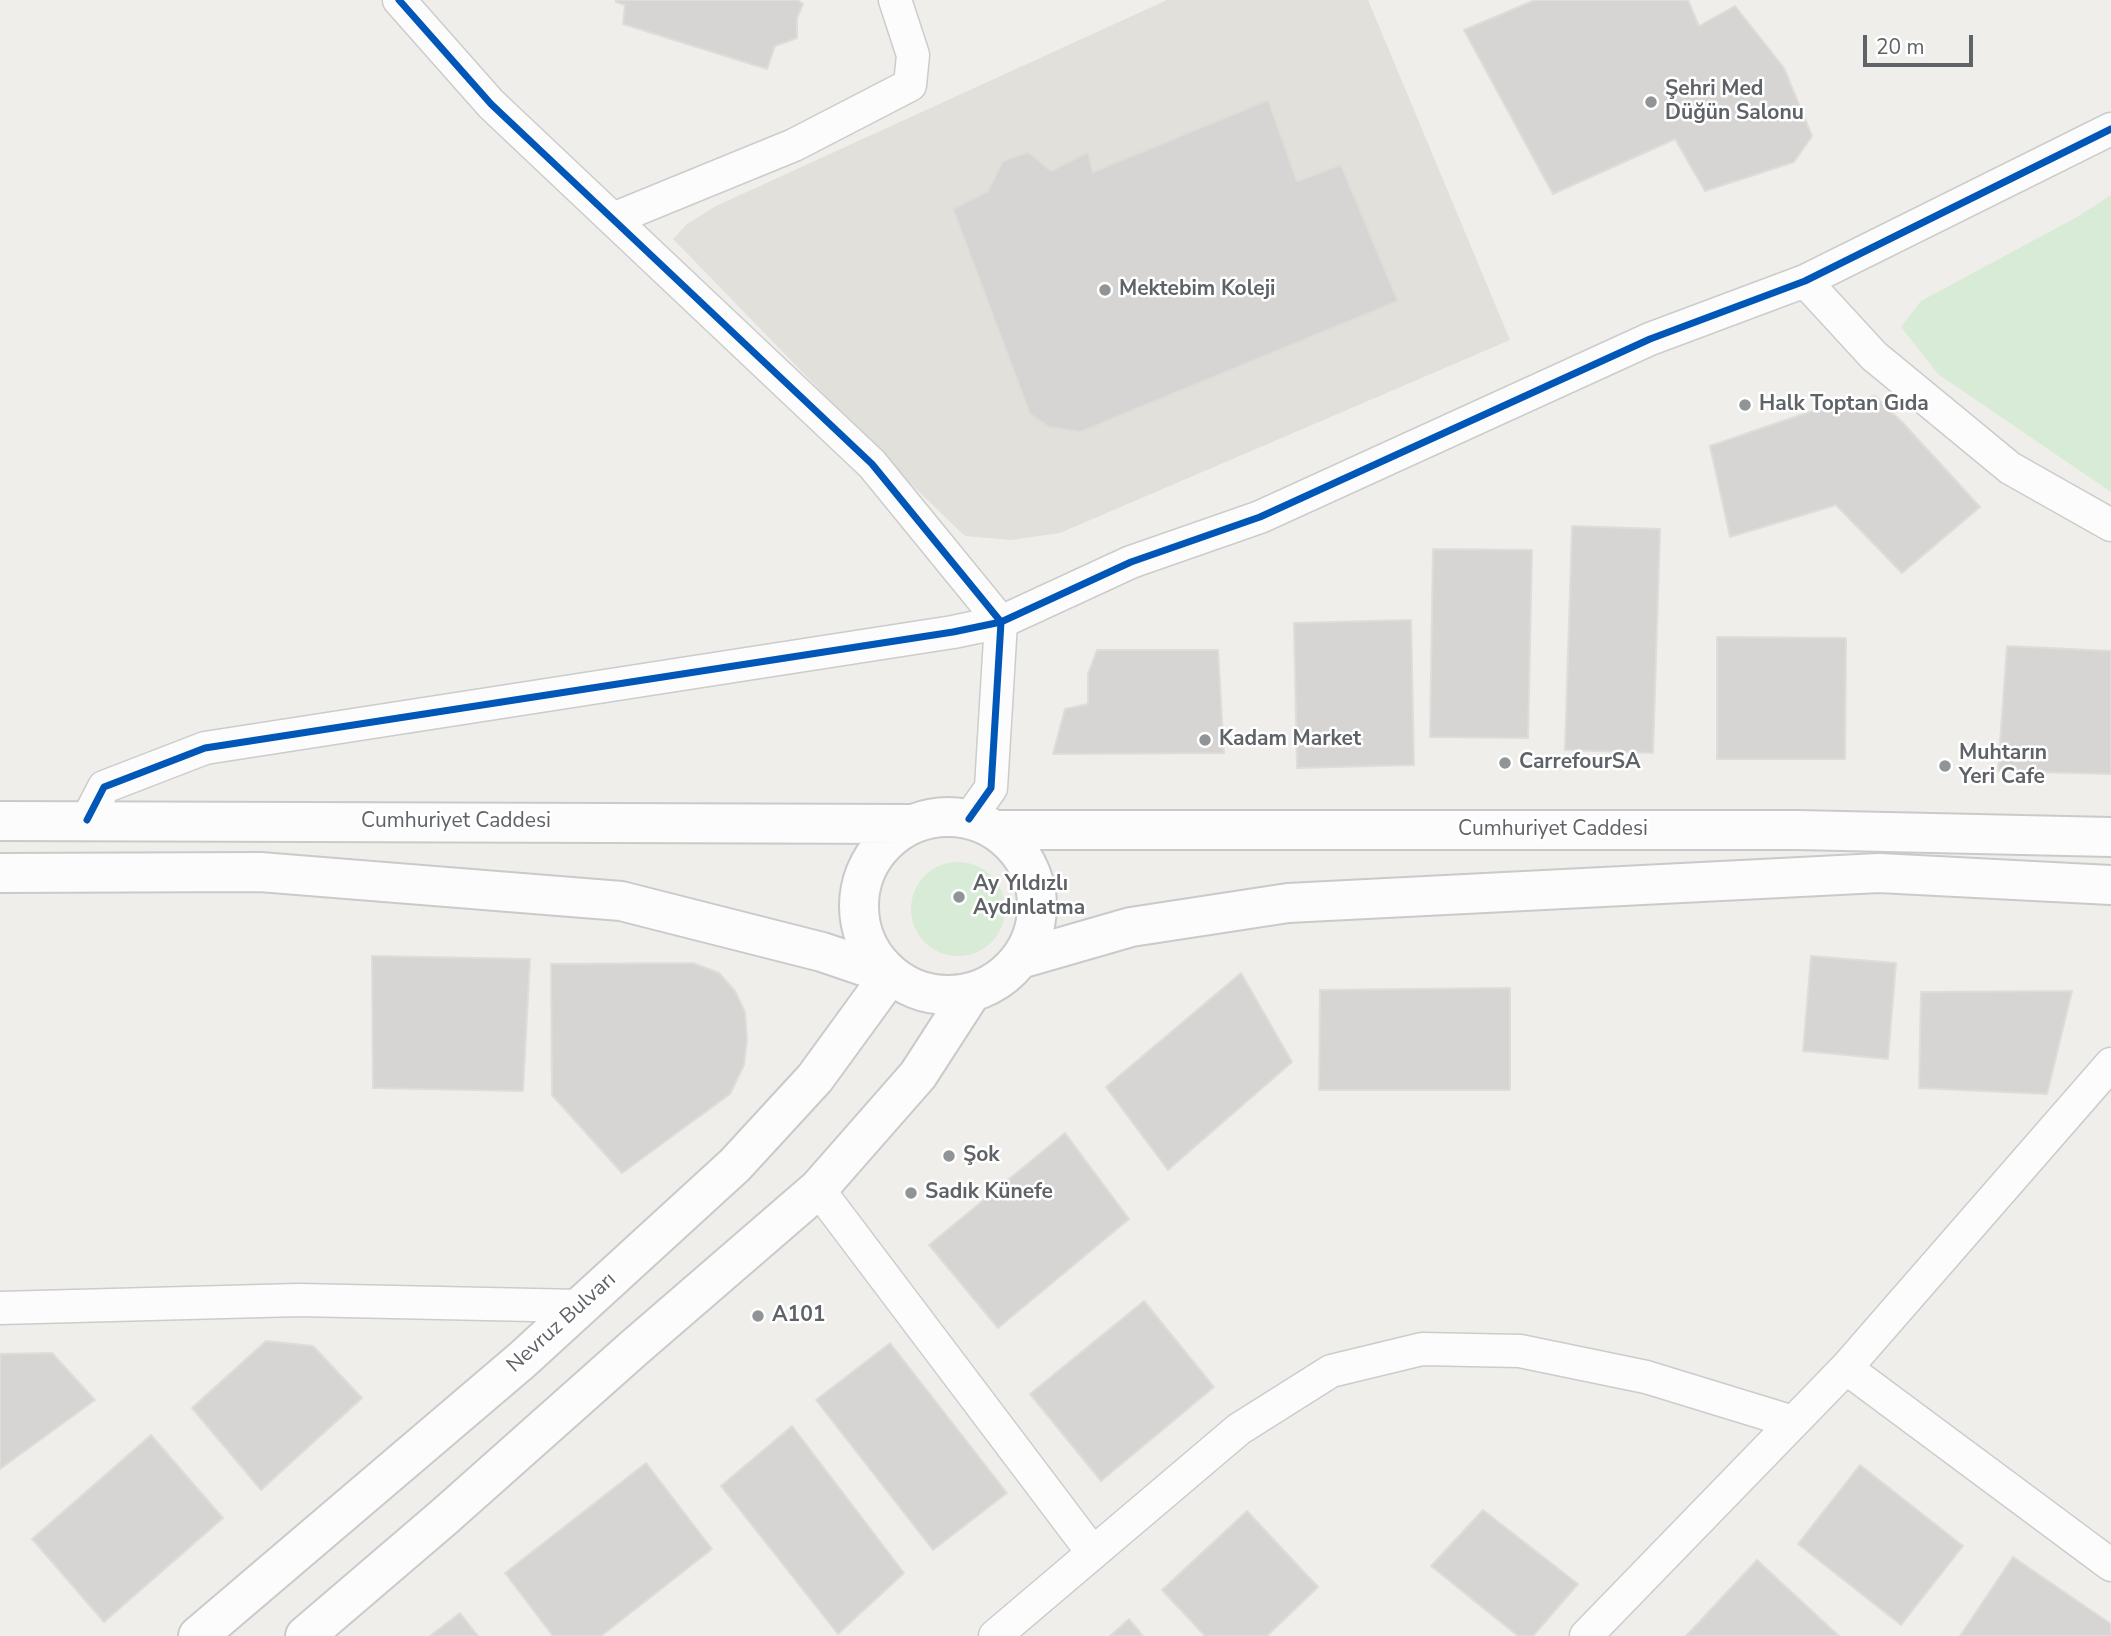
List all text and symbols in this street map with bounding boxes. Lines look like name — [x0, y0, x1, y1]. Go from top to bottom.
scale bar — [1866, 21, 1976, 65]
text: 20 m — [1876, 33, 1925, 61]
place label: Şehri Med Düğün Salonu — [1665, 77, 1804, 127]
marker: Şehri Med Düğün Salonu — [1643, 94, 1659, 110]
place label: Mektebim Koleji — [1119, 277, 1275, 303]
marker: Mektebim Koleji — [1097, 282, 1113, 298]
place label: Halk Toptan Gıda — [1759, 392, 1929, 418]
marker: Halk Toptan Gıda — [1737, 397, 1753, 413]
place label: Kadam Market — [1219, 727, 1361, 753]
marker: Kadam Market — [1197, 732, 1213, 748]
place label: Muhtarın Yeri Cafe — [1959, 741, 2047, 791]
place label: CarrefourSA — [1519, 750, 1641, 776]
marker: CarrefourSA — [1497, 755, 1513, 771]
marker: Muhtarın Yeri Cafe — [1937, 758, 1953, 774]
street label: Cumhuriyet Caddesi — [361, 809, 551, 835]
street label: Cumhuriyet Caddesi — [1458, 817, 1648, 843]
place label: Ay Yıldızlı Aydınlatma — [973, 872, 1085, 922]
marker: Ay Yıldızlı Aydınlatma — [951, 889, 967, 905]
place label: Şok — [963, 1143, 1000, 1169]
marker: Şok — [941, 1148, 957, 1164]
place label: Sadık Künefe — [925, 1180, 1053, 1206]
marker: Sadık Künefe — [903, 1185, 919, 1201]
street label: Nevruz Bulvarı — [502, 1268, 622, 1378]
place label: A101 — [772, 1303, 825, 1329]
marker: A101 — [750, 1308, 766, 1324]

